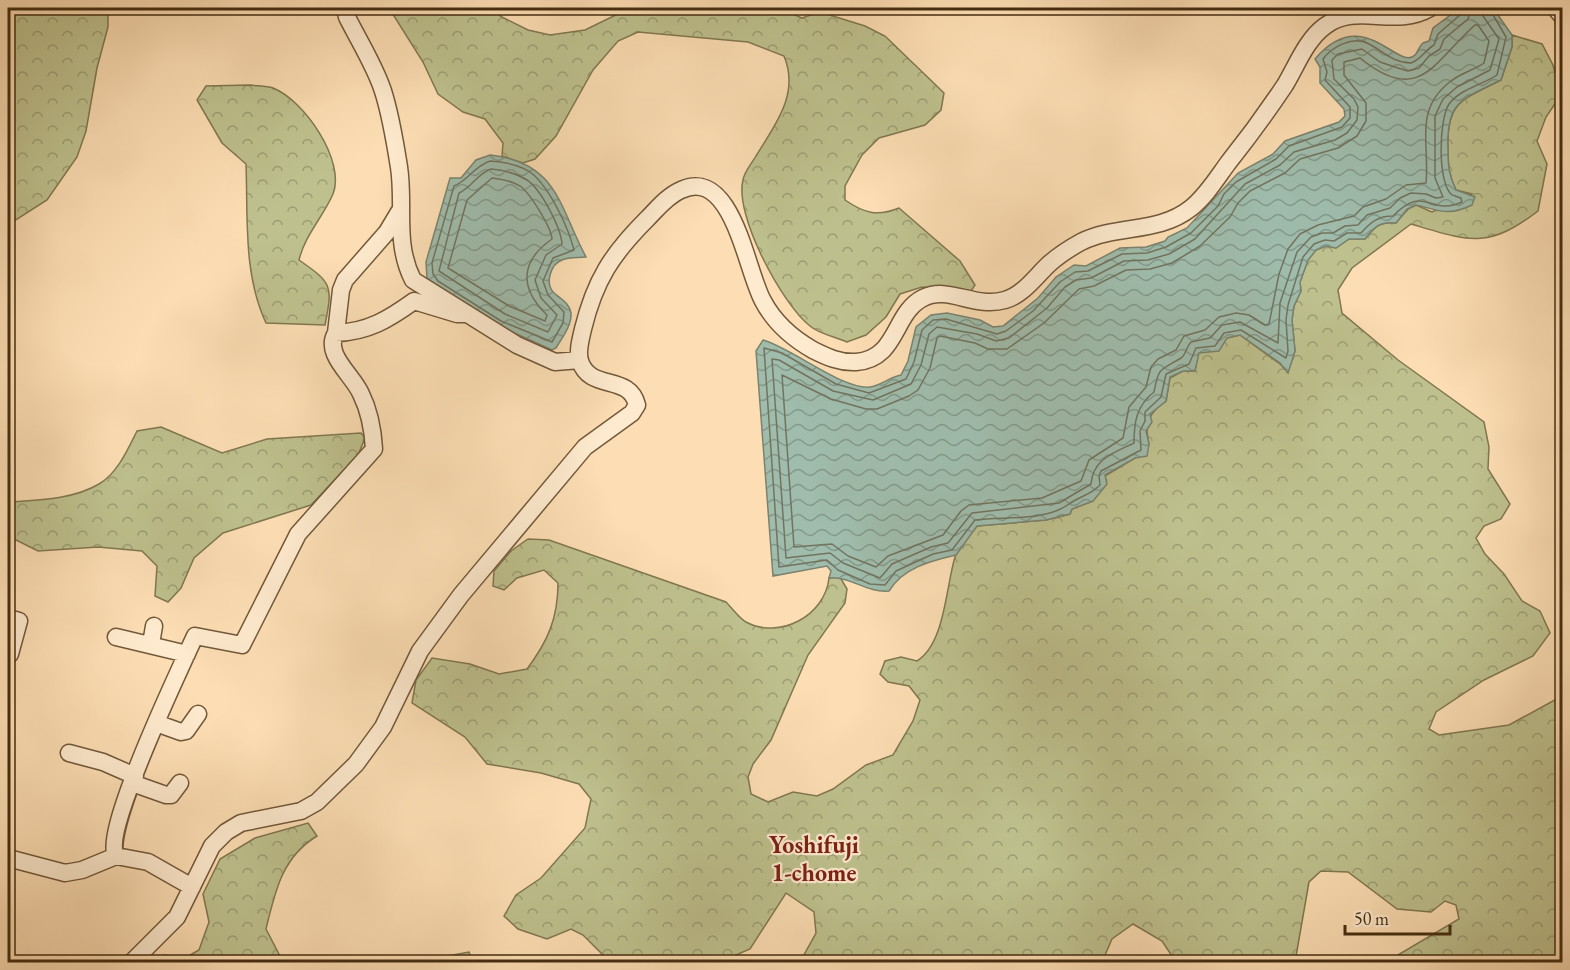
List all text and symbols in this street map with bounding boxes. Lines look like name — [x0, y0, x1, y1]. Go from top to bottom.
district label: Yoshifuji 1-chome — [769, 829, 859, 888]
scale bar — [1345, 898, 1450, 936]
text: 50 m — [1354, 907, 1389, 930]

